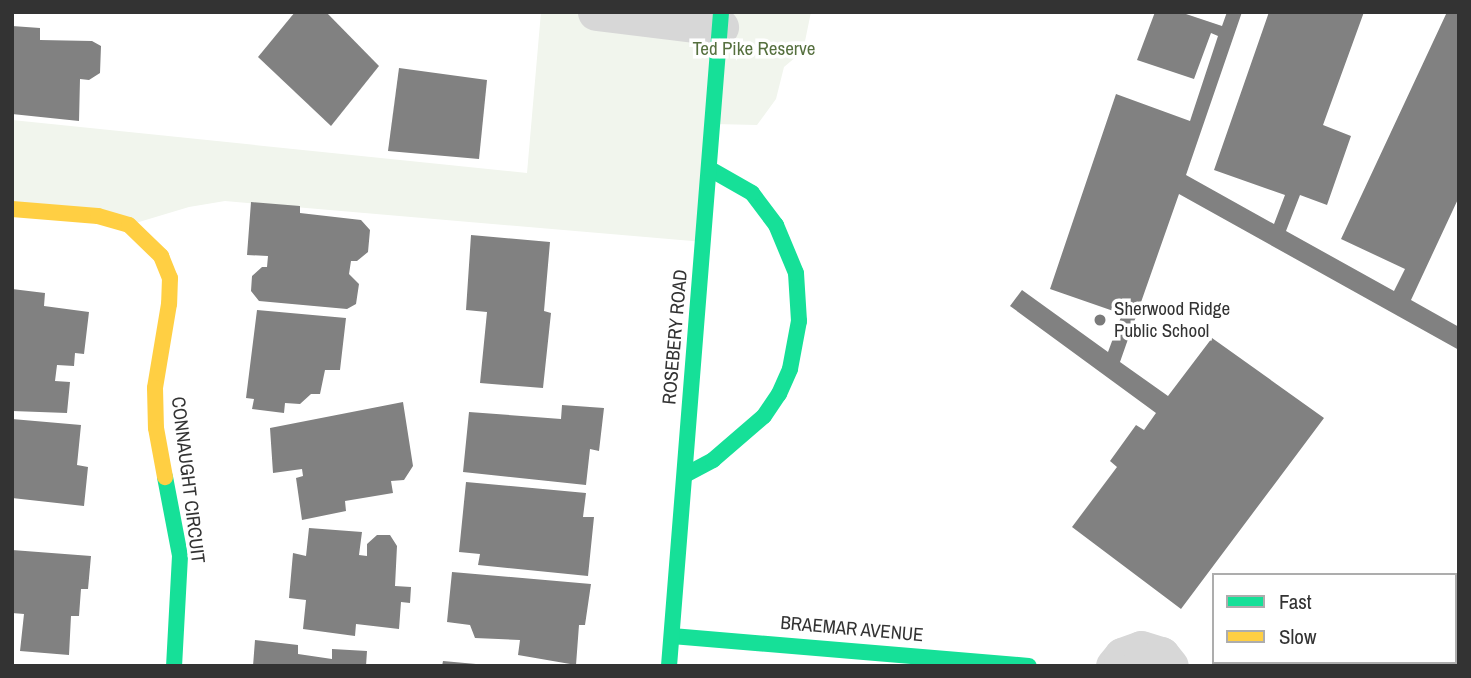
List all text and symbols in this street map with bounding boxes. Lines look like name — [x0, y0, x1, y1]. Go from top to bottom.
park label: Ted Pike Reserve — [693, 38, 815, 60]
street label: ROSEBERY ROAD — [658, 268, 692, 406]
place label: Sherwood Ridge Public School — [1114, 298, 1230, 342]
marker: Sherwood Ridge Public School — [1092, 312, 1108, 328]
street label: CONNAUGHT CIRCUIT — [166, 395, 210, 565]
legend — [1212, 573, 1457, 664]
text: Fast — [1279, 587, 1312, 616]
street label: BRAEMAR AVENUE — [779, 611, 925, 647]
text: Slow — [1279, 622, 1316, 651]

